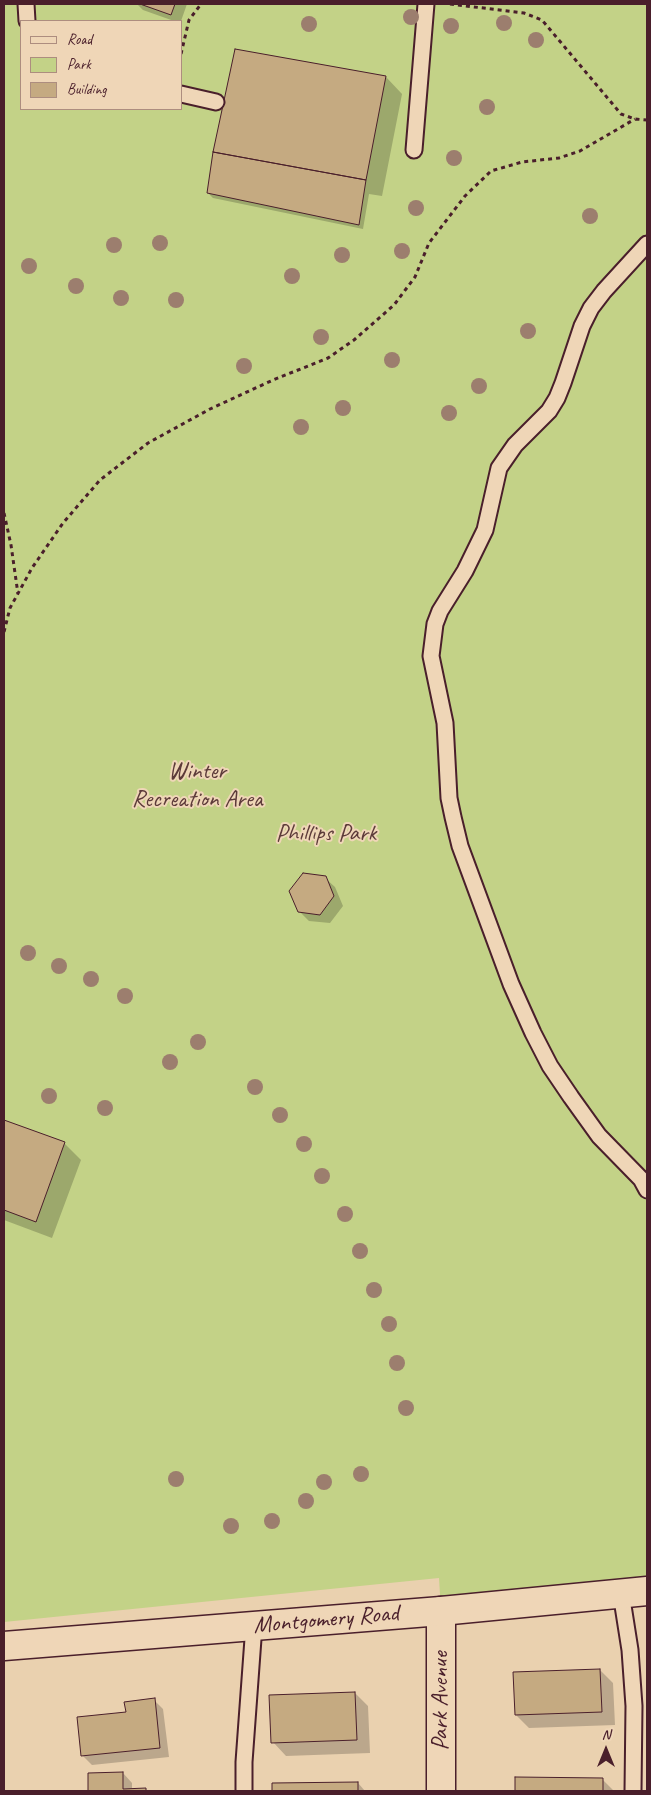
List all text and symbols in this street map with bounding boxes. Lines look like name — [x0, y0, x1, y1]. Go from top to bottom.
legend — [20, 20, 182, 110]
text: Road — [67, 30, 92, 49]
text: Park — [67, 55, 91, 74]
text: Building — [67, 80, 106, 99]
park label: Winter Recreation Area — [132, 758, 262, 814]
park label: Phillips Park — [276, 820, 376, 848]
street label: Montgomery Road — [252, 1599, 400, 1641]
street label: Park Avenue — [427, 1651, 455, 1751]
north arrow — [581, 1725, 631, 1775]
text: N — [602, 1726, 610, 1743]

